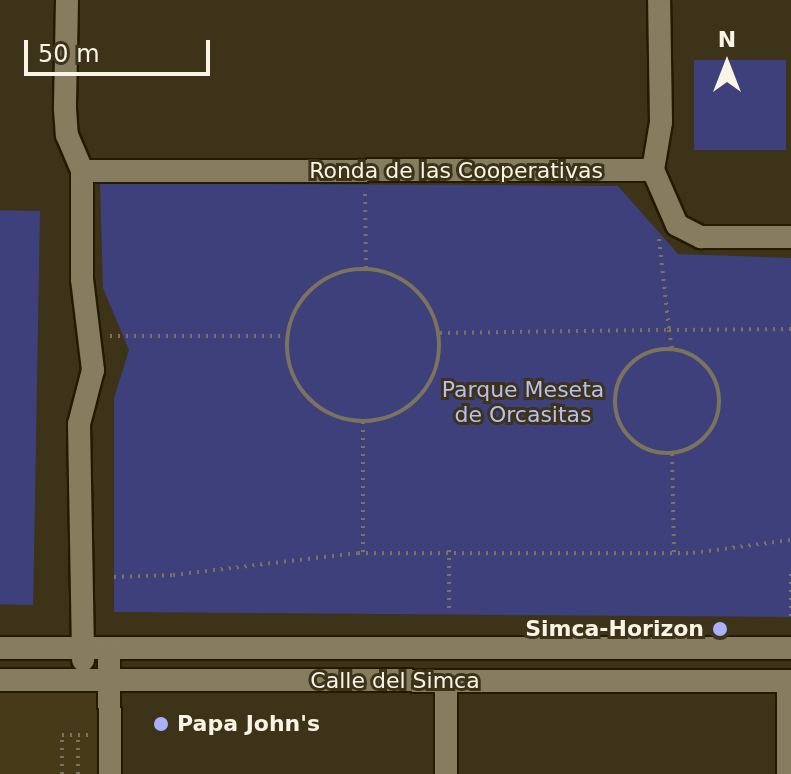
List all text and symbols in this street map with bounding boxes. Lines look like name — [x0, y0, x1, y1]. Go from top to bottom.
scale bar — [28, 24, 214, 74]
north arrow — [687, 24, 767, 104]
text: N — [718, 27, 736, 52]
text: 50 m — [38, 40, 100, 68]
street label: Ronda de las Cooperativas — [309, 158, 603, 184]
park label: Parque Meseta de Orcasitas — [442, 376, 604, 428]
place label: Simca-Horizon — [525, 616, 704, 642]
marker: Simca-Horizon — [711, 620, 729, 638]
street label: Calle del Simca — [310, 668, 480, 694]
place label: Papa John's — [177, 711, 320, 737]
marker: Papa John's — [152, 715, 170, 733]

